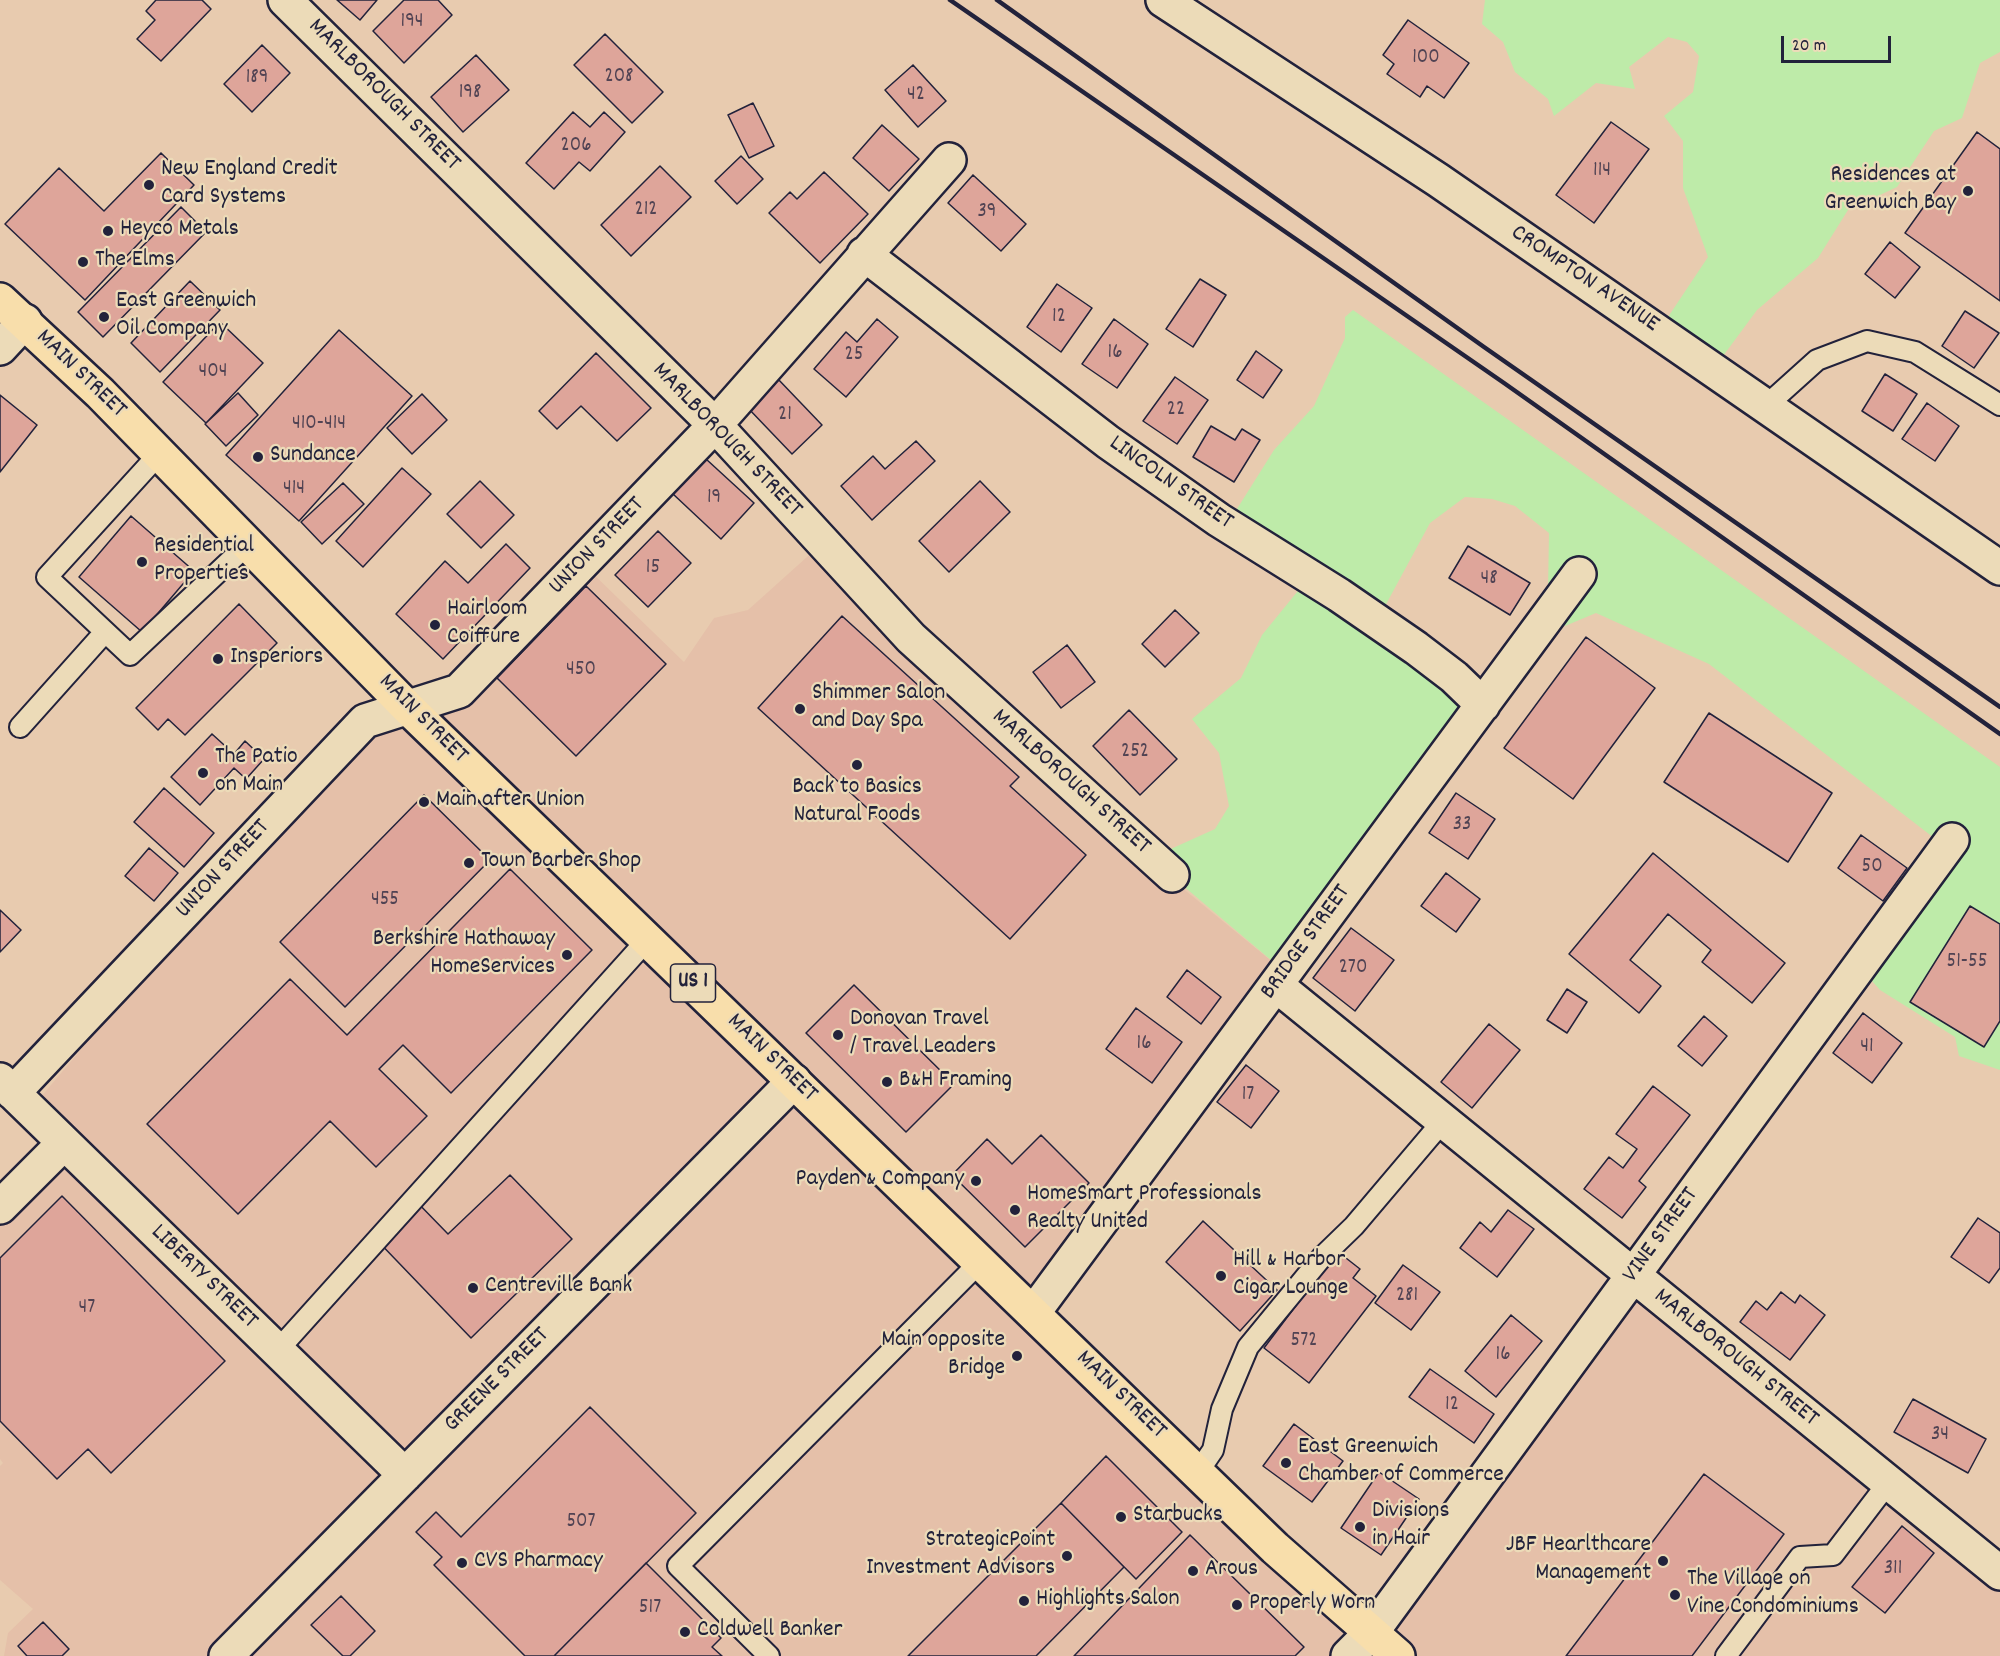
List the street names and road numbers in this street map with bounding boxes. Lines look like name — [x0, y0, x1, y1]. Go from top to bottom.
street label: MARLBOROUGH STREET — [301, 14, 465, 178]
street label: CROMPTON AVENUE — [1504, 220, 1664, 340]
street label: MAIN STREET — [29, 325, 131, 425]
street label: MARLBOROUGH STREET — [645, 358, 807, 524]
street label: LINCOLN STREET — [1102, 431, 1238, 537]
street label: UNION STREET — [544, 492, 652, 602]
street label: MAIN STREET — [371, 669, 473, 771]
street label: MARLBOROUGH STREET — [985, 704, 1155, 862]
street label: UNION STREET — [171, 814, 277, 926]
street label: BRIDGE STREET — [1256, 880, 1358, 1006]
road number: US 1 — [670, 964, 716, 1002]
street label: MAIN STREET — [720, 1009, 822, 1109]
street label: VINE STREET — [1618, 1183, 1706, 1289]
street label: LIBERTY STREET — [143, 1220, 263, 1336]
street label: MARLBOROUGH STREET — [1647, 1284, 1823, 1434]
street label: GREENE STREET — [439, 1322, 557, 1440]
street label: MAIN STREET — [1069, 1346, 1171, 1446]

